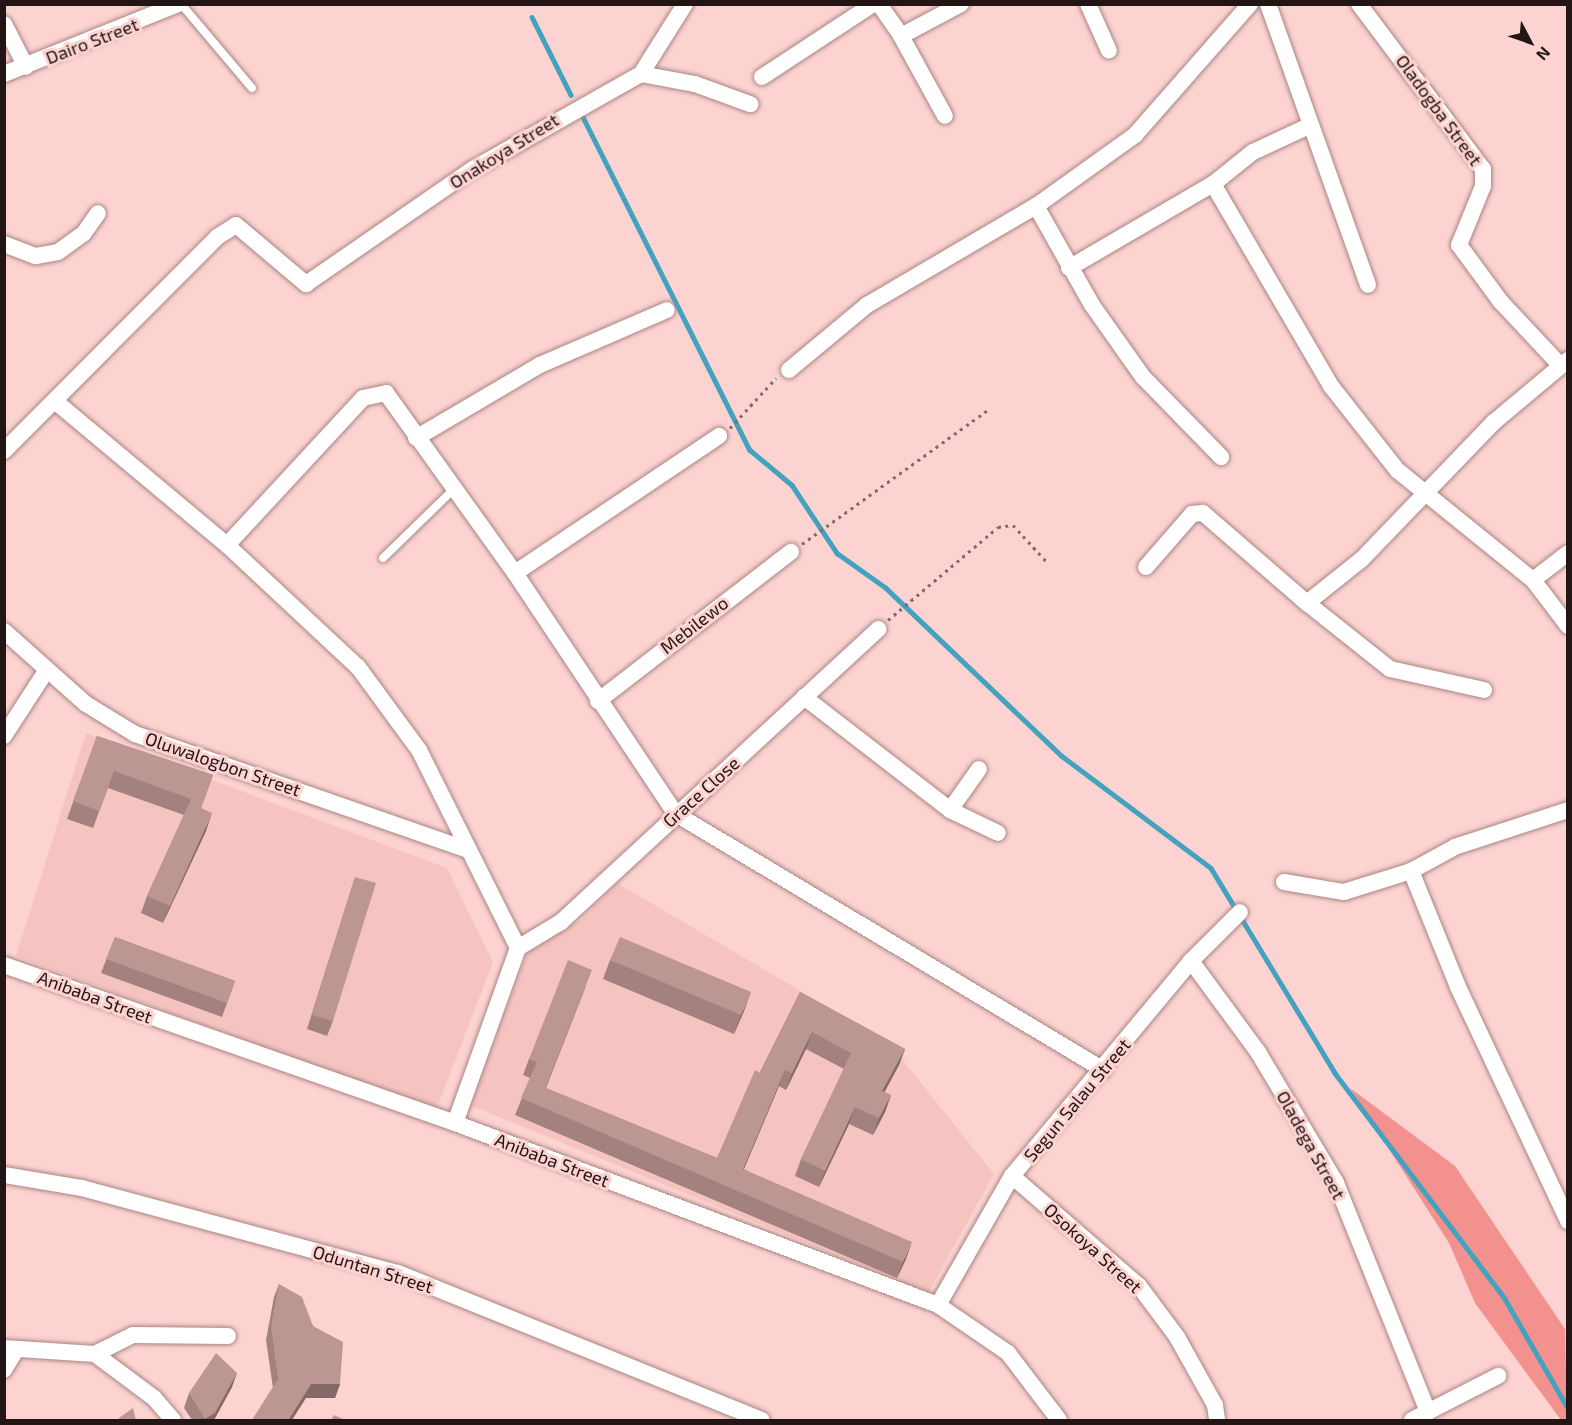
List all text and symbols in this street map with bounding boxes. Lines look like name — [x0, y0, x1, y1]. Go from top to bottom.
north arrow — [1500, 12, 1560, 72]
street label: Dairo Street — [43, 13, 141, 69]
text: N — [1533, 44, 1555, 65]
street label: Oladogba Street — [1391, 50, 1487, 170]
street label: Onakoya Street — [445, 109, 563, 193]
street label: Mebilewo — [656, 592, 732, 658]
street label: Oluwalogbon Street — [142, 727, 304, 801]
street label: Grace Close — [658, 752, 744, 832]
street label: Anibaba Street — [35, 966, 155, 1028]
street label: Segun Salau Street — [1019, 1034, 1135, 1166]
street label: Oladega Street — [1272, 1087, 1350, 1203]
street label: Anibaba Street — [492, 1128, 612, 1192]
street label: Osokoya Street — [1040, 1199, 1146, 1297]
street label: Oduntan Street — [310, 1241, 436, 1297]

